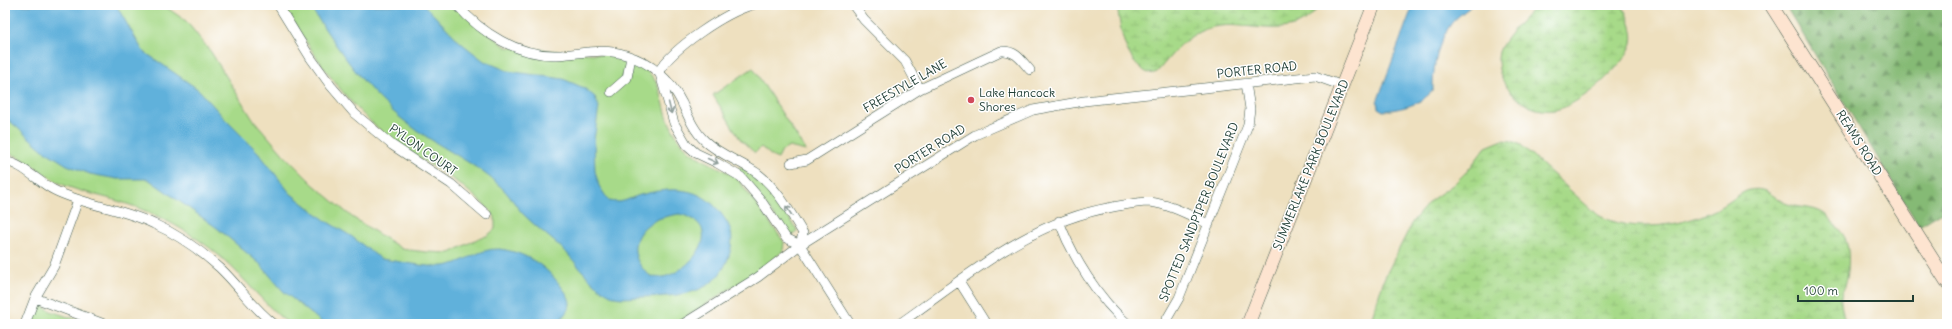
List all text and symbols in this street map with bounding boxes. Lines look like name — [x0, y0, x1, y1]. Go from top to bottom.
street label: FREESTYLE LANE — [860, 56, 949, 116]
street label: PORTER ROAD — [1216, 58, 1298, 81]
street label: SUMMERLAKE PARK BOULEVARD — [1269, 77, 1352, 252]
place label: Lake Hancock Shores — [979, 85, 1055, 114]
marker: Lake Hancock Shores — [966, 95, 976, 105]
one-way arrow — [666, 101, 674, 114]
street label: REAMS ROAD — [1833, 107, 1886, 178]
street label: SPOTTED SANDPIPER BOULEVARD — [1156, 120, 1241, 304]
street label: PYLON COURT — [387, 121, 460, 178]
street label: PORTER ROAD — [892, 121, 968, 176]
one-way arrow — [707, 158, 719, 165]
one-way arrow — [785, 206, 793, 217]
scale bar — [1798, 277, 1913, 303]
text: 100 m — [1804, 283, 1838, 298]

